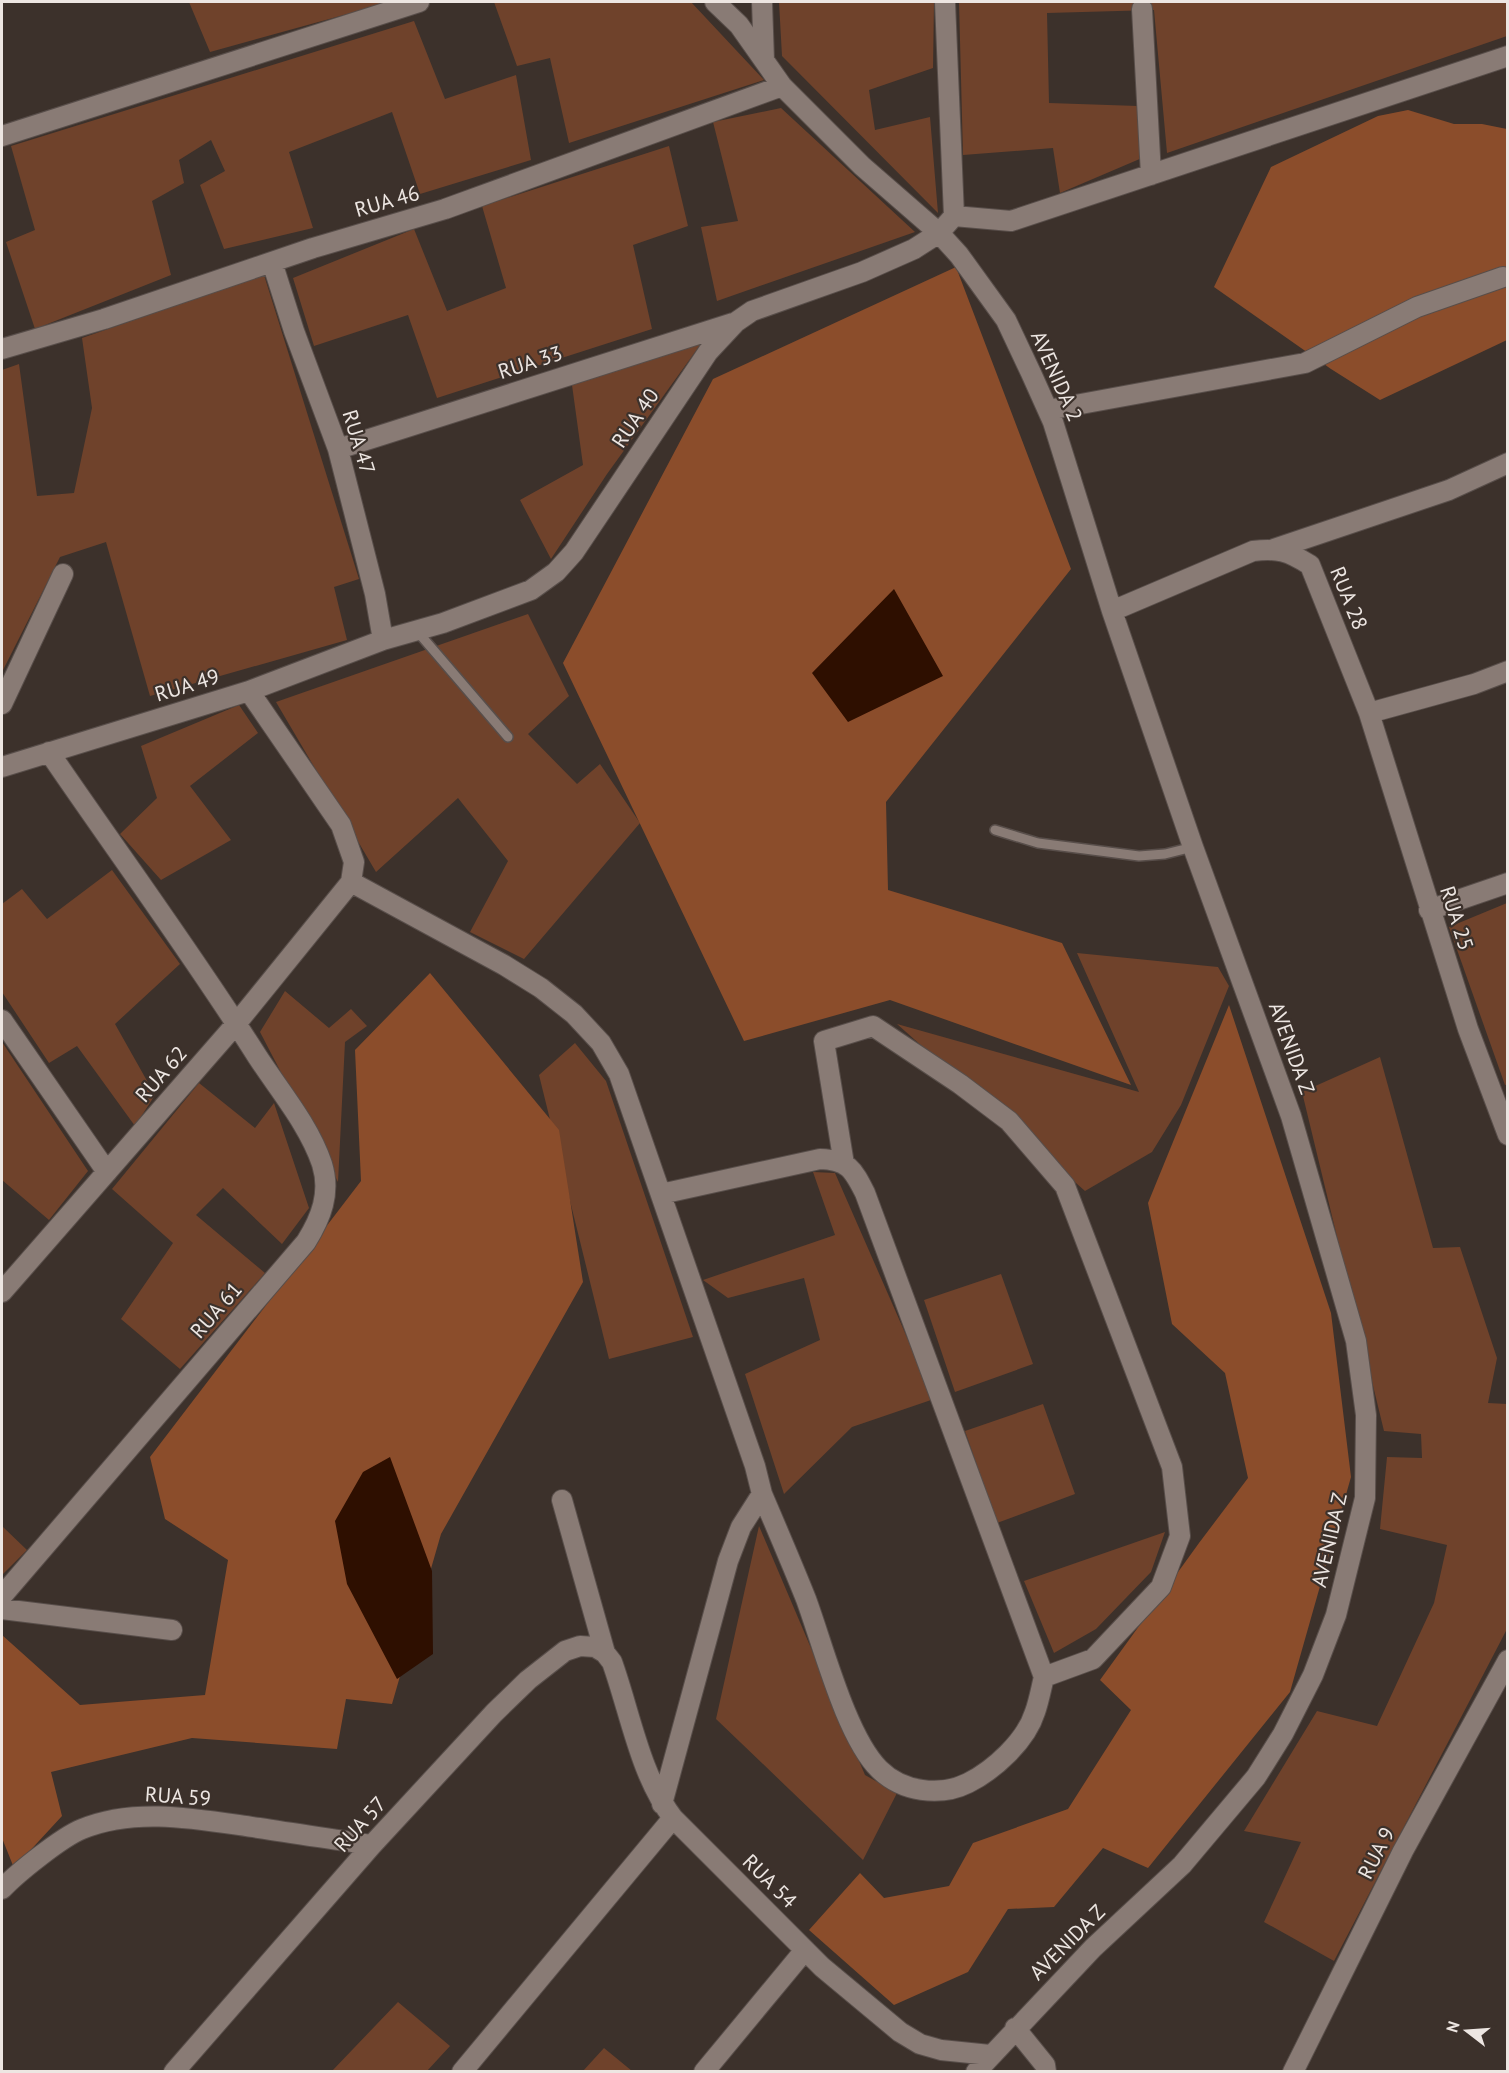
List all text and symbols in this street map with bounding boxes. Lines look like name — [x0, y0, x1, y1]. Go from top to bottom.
street label: RUA 46 — [352, 179, 422, 223]
street label: AVENIDA 2 — [1025, 326, 1089, 426]
street label: RUA 33 — [494, 339, 566, 385]
street label: RUA 40 — [605, 383, 665, 453]
street label: RUA 47 — [336, 406, 382, 478]
street label: RUA 28 — [1324, 562, 1374, 634]
street label: RUA 49 — [151, 662, 223, 708]
street label: RUA 25 — [1434, 882, 1480, 954]
street label: AVENIDA Z — [1263, 998, 1321, 1098]
street label: RUA 62 — [129, 1040, 193, 1108]
street label: RUA 61 — [184, 1276, 248, 1344]
street label: AVENIDA Z — [1305, 1490, 1353, 1590]
street label: RUA 59 — [144, 1780, 212, 1812]
street label: RUA 57 — [328, 1790, 392, 1858]
street label: RUA 9 — [1352, 1823, 1400, 1883]
street label: RUA 54 — [737, 1848, 803, 1914]
street label: AVENIDA Z — [1024, 1899, 1110, 1985]
north arrow — [1437, 2001, 1497, 2061]
text: N — [1442, 2019, 1464, 2035]

